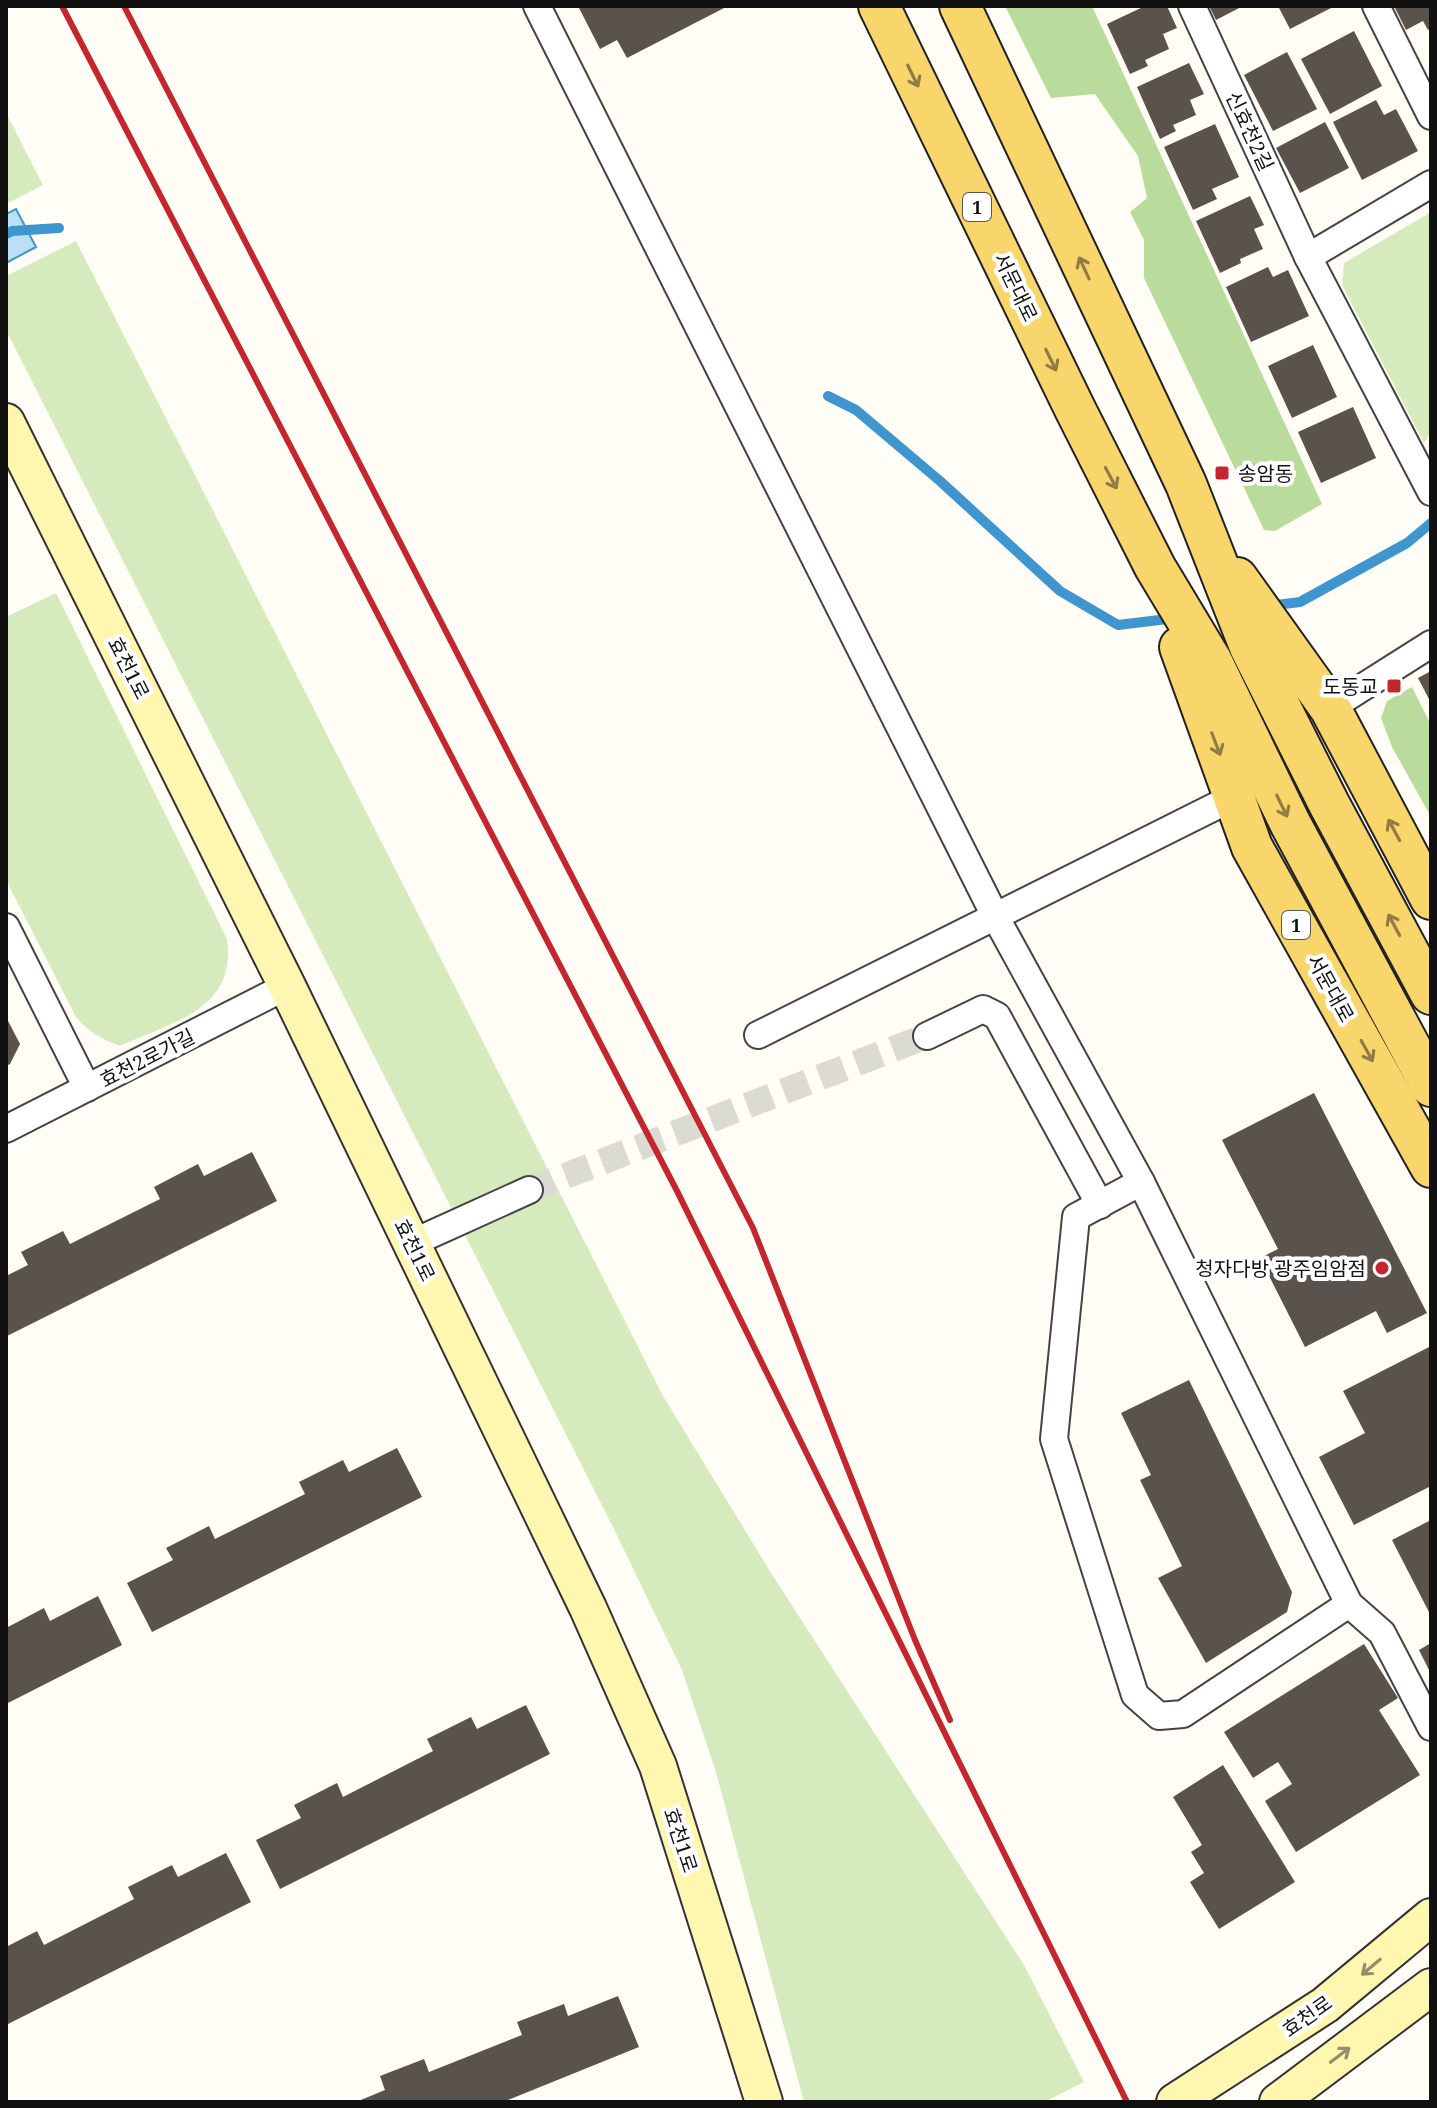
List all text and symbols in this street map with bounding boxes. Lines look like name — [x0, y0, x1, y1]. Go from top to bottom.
one-way arrow — [906, 64, 921, 88]
street label: 신효천2길 — [1220, 87, 1280, 175]
road number: 1 — [963, 193, 991, 221]
street label: 서문대로 — [988, 248, 1044, 326]
one-way arrow — [1076, 256, 1091, 280]
one-way arrow — [1044, 348, 1059, 372]
place label: 송암동 — [1238, 460, 1293, 487]
marker: 송암동 — [1213, 464, 1231, 482]
one-way arrow — [1103, 465, 1119, 489]
street label: 효천1로 — [102, 632, 156, 704]
place label: 도동교 — [1323, 673, 1378, 700]
marker: 도동교 — [1385, 677, 1403, 695]
one-way arrow — [1210, 731, 1224, 756]
one-way arrow — [1275, 793, 1290, 817]
one-way arrow — [1386, 818, 1402, 842]
road number: 1 — [1282, 911, 1310, 939]
one-way arrow — [1386, 914, 1402, 937]
street label: 서문대로 — [1301, 949, 1361, 1027]
street label: 효천2로가길 — [95, 1023, 199, 1093]
one-way arrow — [1359, 1039, 1375, 1062]
street label: 효천1로 — [388, 1214, 442, 1286]
place label: 청자다방 광주임암점 — [1195, 1255, 1366, 1282]
marker: 청자다방 광주임암점 — [1373, 1259, 1391, 1277]
street label: 효천1로 — [658, 1804, 704, 1876]
one-way arrow — [1361, 1958, 1382, 1976]
street label: 효천로 — [1277, 1989, 1337, 2043]
one-way arrow — [1329, 2047, 1351, 2064]

